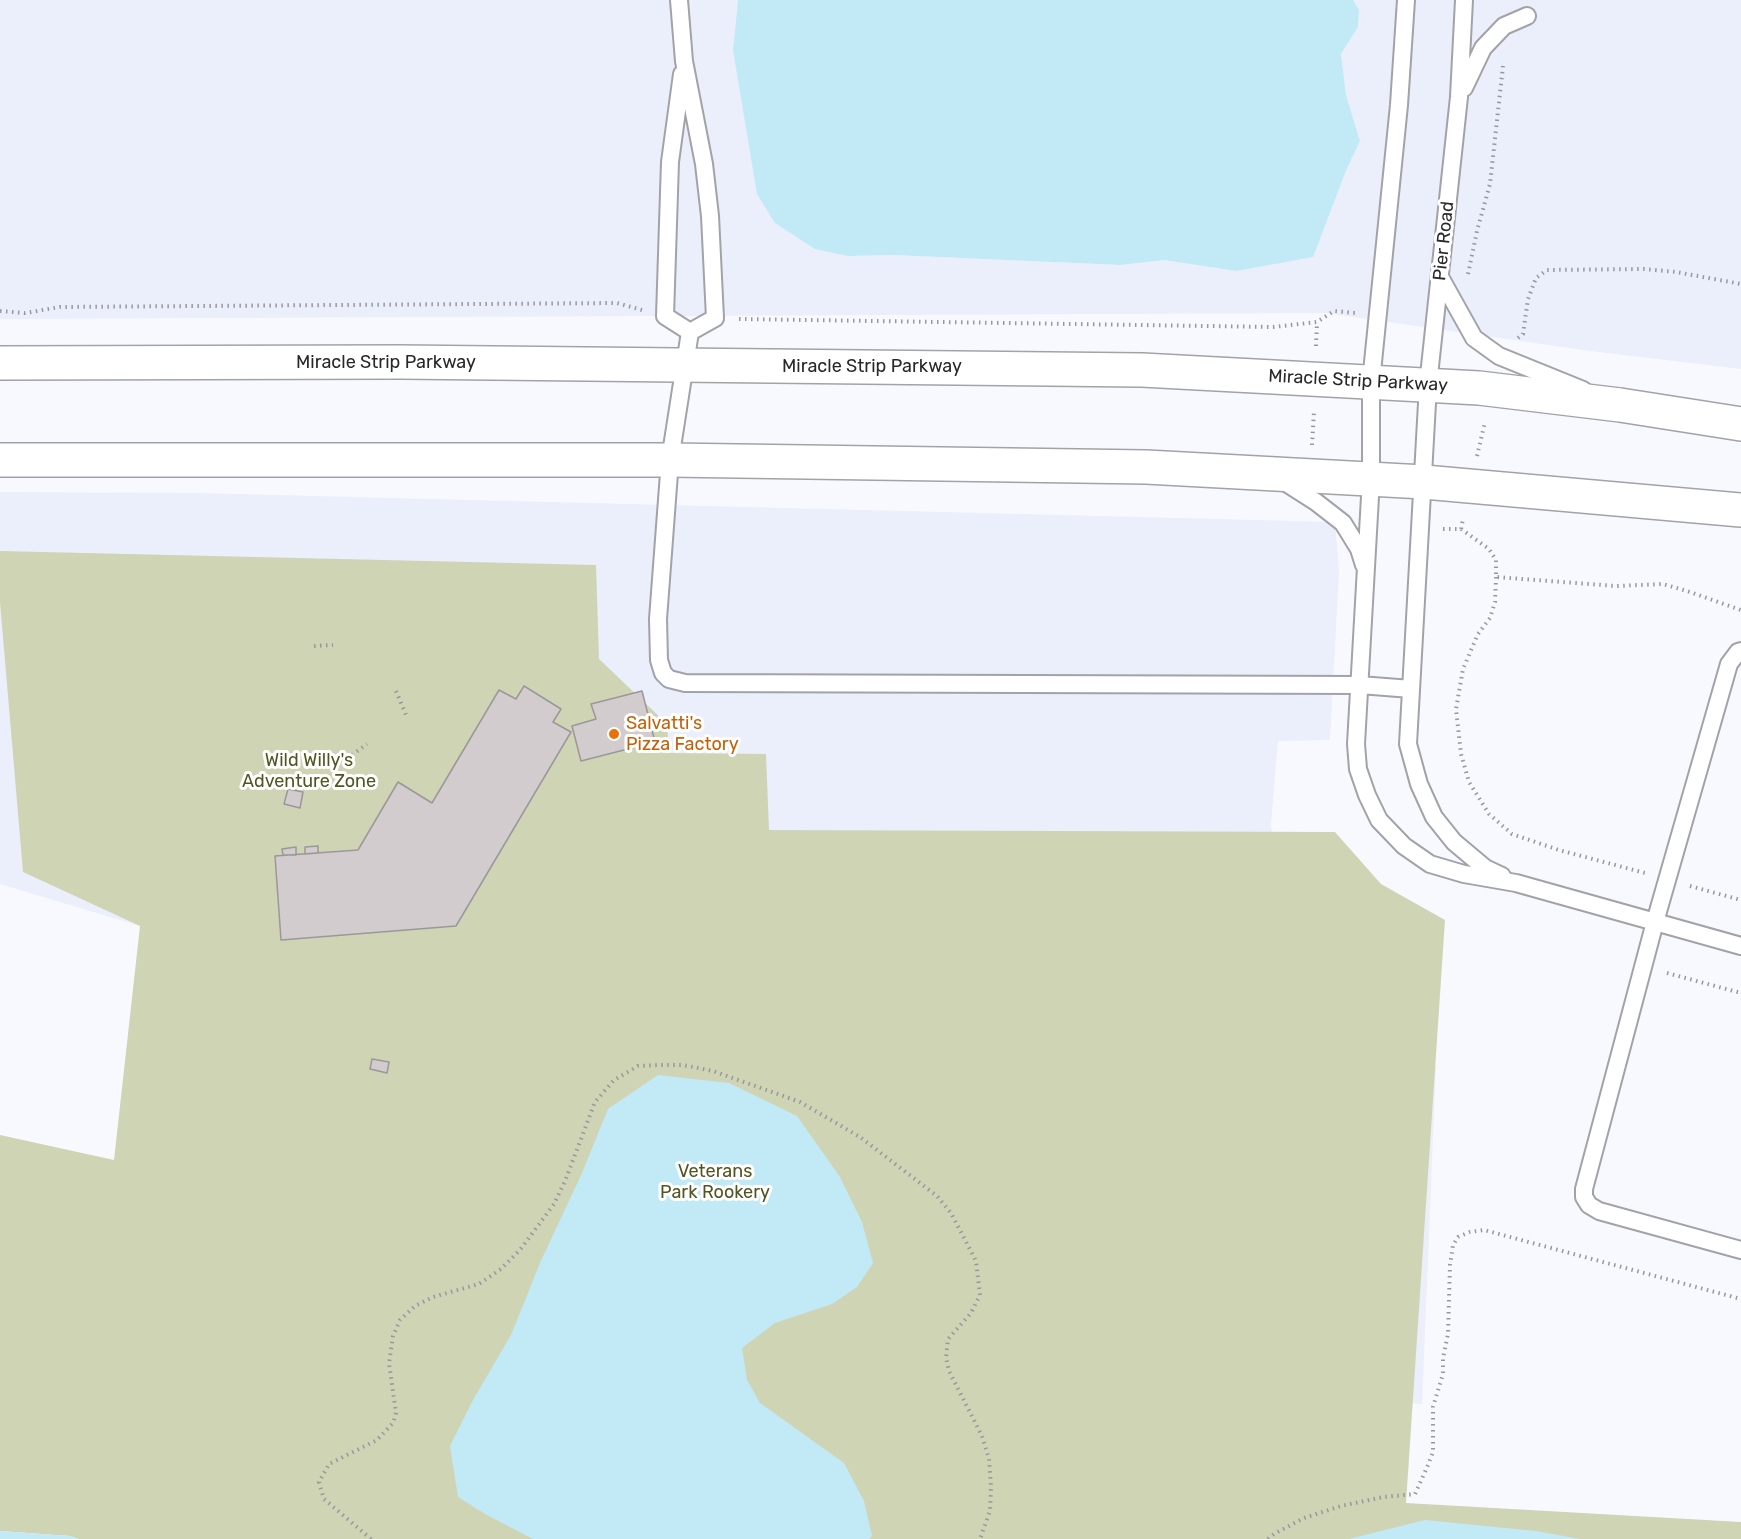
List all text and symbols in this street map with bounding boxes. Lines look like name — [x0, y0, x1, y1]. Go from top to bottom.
street label: Pier Road — [1429, 200, 1459, 282]
street label: Miracle Strip Parkway — [296, 352, 476, 374]
street label: Miracle Strip Parkway — [782, 356, 962, 378]
street label: Miracle Strip Parkway — [1268, 366, 1448, 396]
place label: Salvatti's Pizza Factory — [626, 713, 739, 756]
marker: Salvatti's Pizza Factory — [607, 727, 621, 741]
park label: Wild Willy's Adventure Zone — [242, 750, 376, 792]
park label: Veterans Park Rookery — [660, 1161, 770, 1204]

